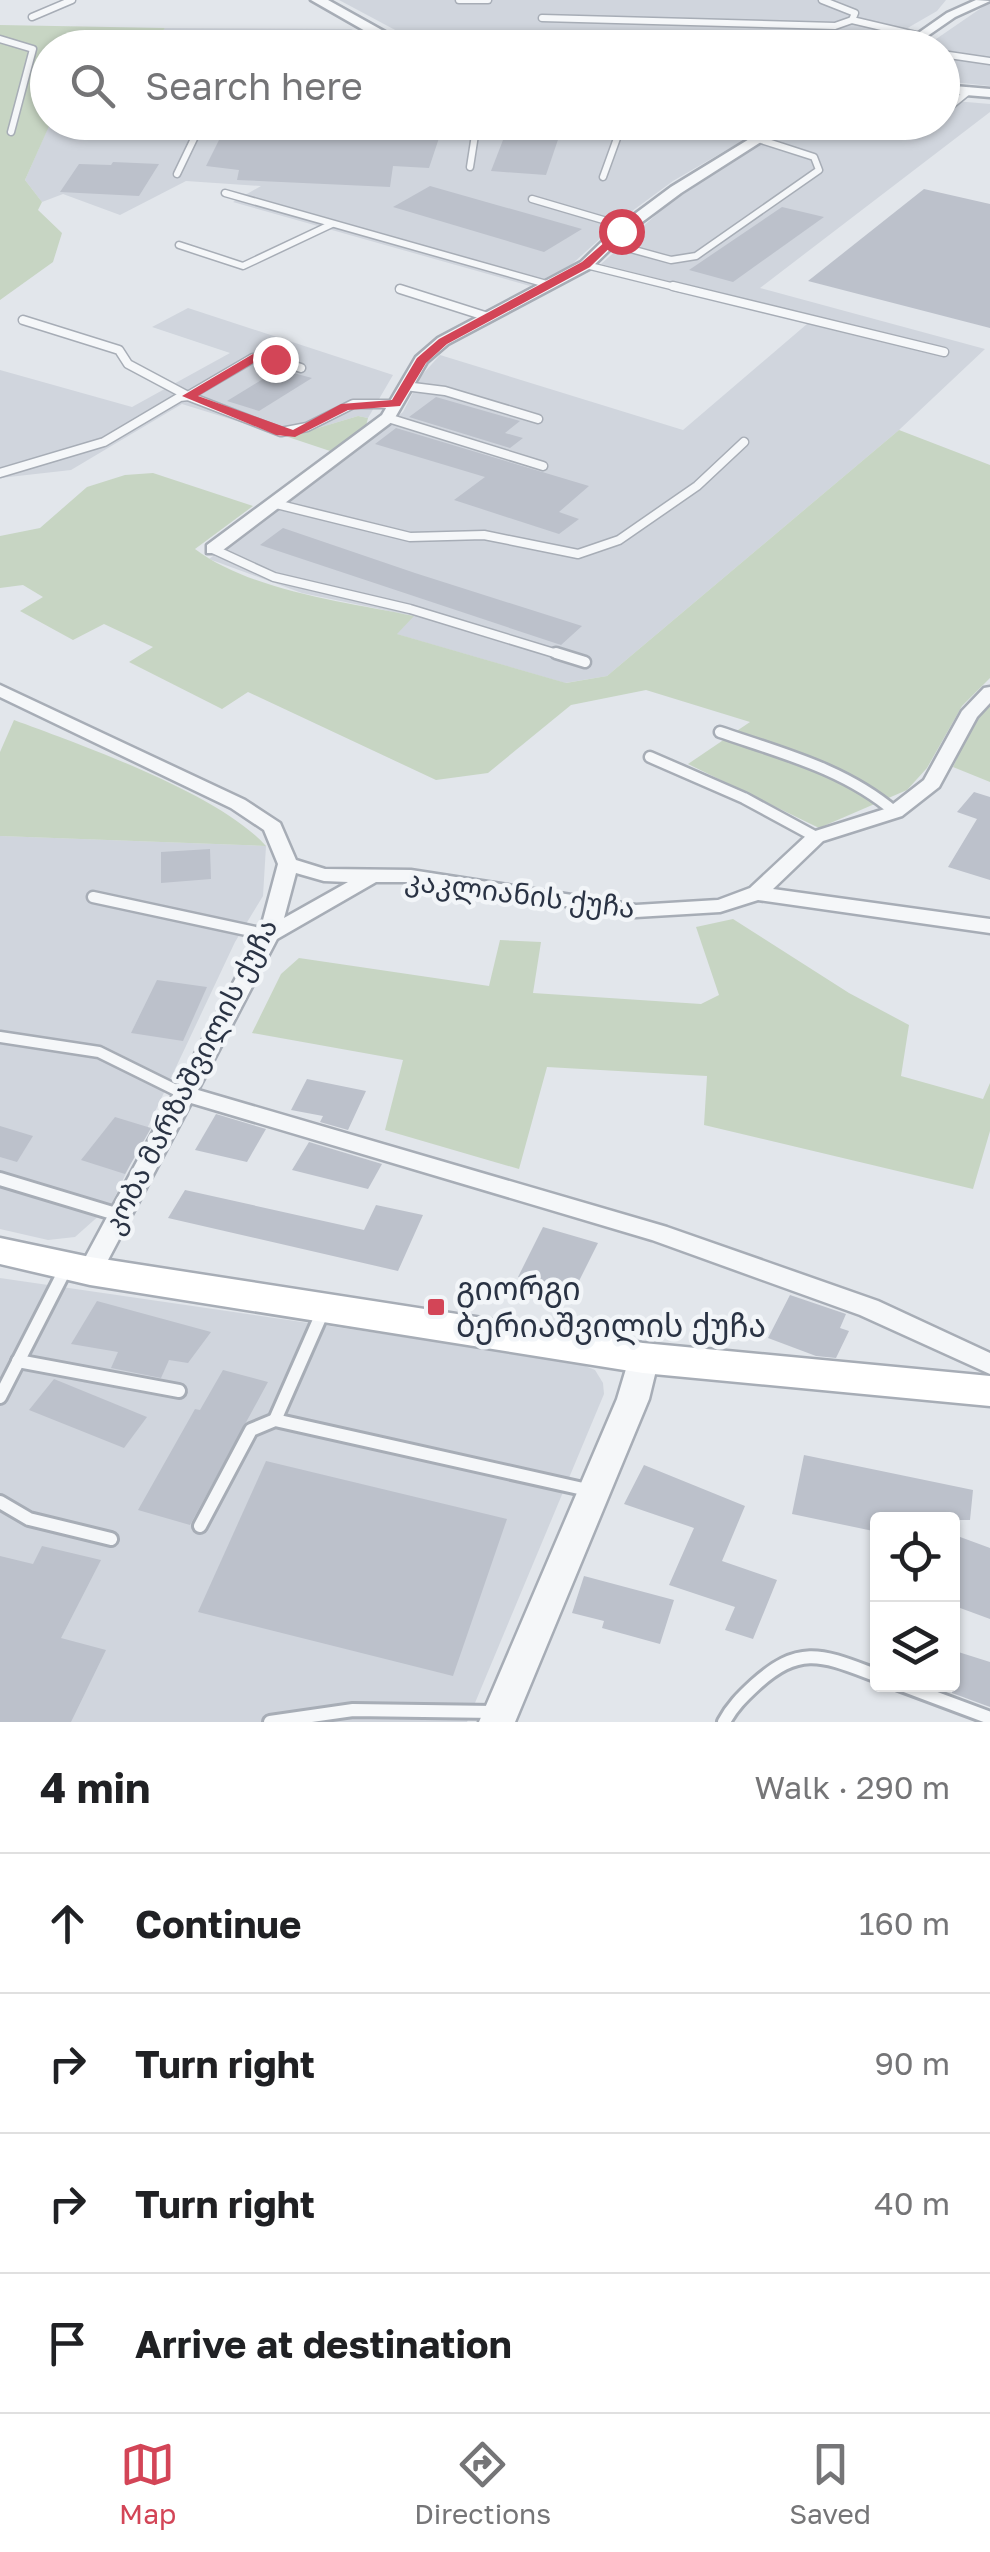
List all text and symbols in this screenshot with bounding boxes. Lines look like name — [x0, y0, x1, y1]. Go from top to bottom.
search box — [30, 30, 960, 140]
icon: search — [65, 58, 120, 113]
text: Search here — [145, 63, 363, 108]
route start — [599, 209, 645, 255]
route end — [253, 337, 299, 383]
street label: კაკლიანის ქუჩა — [403, 863, 637, 925]
street label: კობა მარზაშვილის ქუჩა — [96, 913, 284, 1239]
place label: გიორგი ბერიაშვილის ქუჩა — [456, 1269, 766, 1346]
marker: გიორგი ბერიაშვილის ქუჩა — [425, 1296, 447, 1318]
map controls — [870, 1512, 960, 1692]
button: locate — [870, 1512, 960, 1602]
button: layers — [870, 1602, 960, 1692]
text: 4 min — [40, 1762, 150, 1812]
text: Walk · 290 m — [754, 1768, 950, 1806]
icon: ahead — [40, 1896, 95, 1951]
text: Continue — [135, 1901, 301, 1946]
text: 160 m — [859, 1904, 950, 1942]
icon: right — [40, 2036, 95, 2091]
text: Turn right — [135, 2041, 315, 2086]
text: 90 m — [874, 2044, 950, 2082]
icon: right — [40, 2176, 95, 2231]
text: Turn right — [135, 2181, 315, 2226]
text: 40 m — [874, 2184, 950, 2222]
icon: arrive — [40, 2316, 95, 2371]
text: Arrive at destination — [135, 2321, 512, 2366]
tab: Map — [119, 2437, 176, 2530]
tab: Directions — [414, 2437, 551, 2530]
tab: Saved — [789, 2437, 871, 2530]

